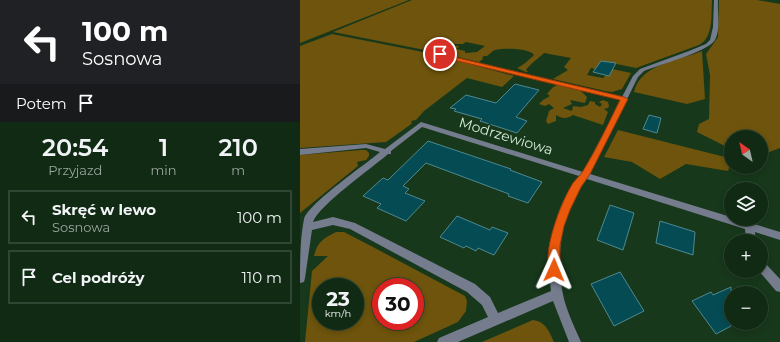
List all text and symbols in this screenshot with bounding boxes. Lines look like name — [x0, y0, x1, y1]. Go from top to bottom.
text: 100 m — [82, 14, 168, 48]
icon: left — [16, 16, 68, 68]
pin — [423, 37, 457, 71]
icon: arrive — [429, 43, 451, 65]
text: Sosnowa — [82, 48, 162, 70]
icon: arrive — [75, 92, 97, 114]
text: Potem — [16, 94, 67, 113]
street label: Modrzewiowa — [457, 113, 555, 159]
north arrow — [724, 130, 768, 174]
map controls — [724, 130, 768, 330]
text: 20:54 — [42, 133, 108, 162]
text: 1 — [159, 133, 168, 162]
text: 210 — [219, 133, 258, 162]
text: Przyjazd — [48, 162, 102, 178]
text: min — [150, 162, 177, 178]
text: m — [231, 162, 245, 178]
button: layers — [724, 182, 768, 226]
text: Skręć w lewo — [52, 200, 156, 219]
icon: left — [18, 206, 40, 228]
text: 100 m — [237, 208, 282, 227]
text: Sosnowa — [52, 219, 110, 235]
button: + — [724, 234, 768, 278]
position arrow — [533, 249, 575, 291]
icon: arrive — [18, 266, 40, 288]
text: Cel podróży — [52, 268, 144, 287]
text: 110 m — [241, 268, 282, 287]
speed limit sign: 30 — [372, 278, 424, 330]
button: − — [724, 286, 768, 330]
text: 23 — [326, 287, 350, 311]
text: km/h — [325, 307, 351, 320]

